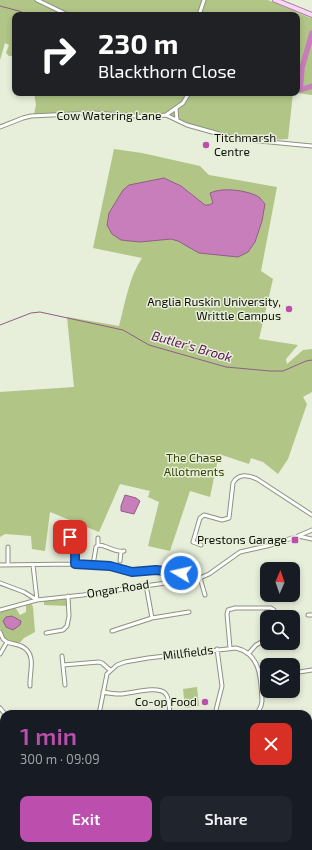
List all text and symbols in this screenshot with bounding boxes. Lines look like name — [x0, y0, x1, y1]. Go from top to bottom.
text: 230 m — [98, 26, 179, 60]
icon: right — [32, 28, 84, 80]
text: Blackthorn Close — [98, 60, 236, 82]
street label: Cow Watering Lane — [57, 108, 161, 122]
place label: Titchmarsh Centre — [214, 130, 276, 158]
marker: Titchmarsh Centre — [201, 140, 211, 150]
place label: Anglia Ruskin University, Writtle Campus — [147, 294, 281, 322]
marker: Anglia Ruskin University, Writtle Campus — [284, 304, 294, 314]
water label: Butler's Brook — [150, 327, 234, 365]
park label: The Chase Allotments — [164, 450, 224, 478]
pin — [53, 520, 87, 554]
icon: arrive — [59, 526, 81, 548]
place label: Prestons Garage — [197, 532, 287, 546]
marker: Prestons Garage — [290, 535, 300, 545]
position arrow — [160, 552, 202, 594]
north arrow — [260, 562, 300, 602]
map controls — [260, 562, 300, 698]
street label: Ongar Road — [86, 576, 150, 600]
button: search — [260, 610, 300, 650]
street label: Millfields — [162, 642, 214, 662]
button: layers — [260, 658, 300, 698]
place label: Co-op Food — [135, 694, 197, 708]
marker: Co-op Food — [200, 697, 210, 707]
text: 1 min — [20, 721, 77, 750]
button: close — [250, 723, 292, 765]
text: 300 m · 09:09 — [20, 751, 100, 767]
button: Exit — [20, 796, 152, 842]
button: Share — [160, 796, 292, 842]

